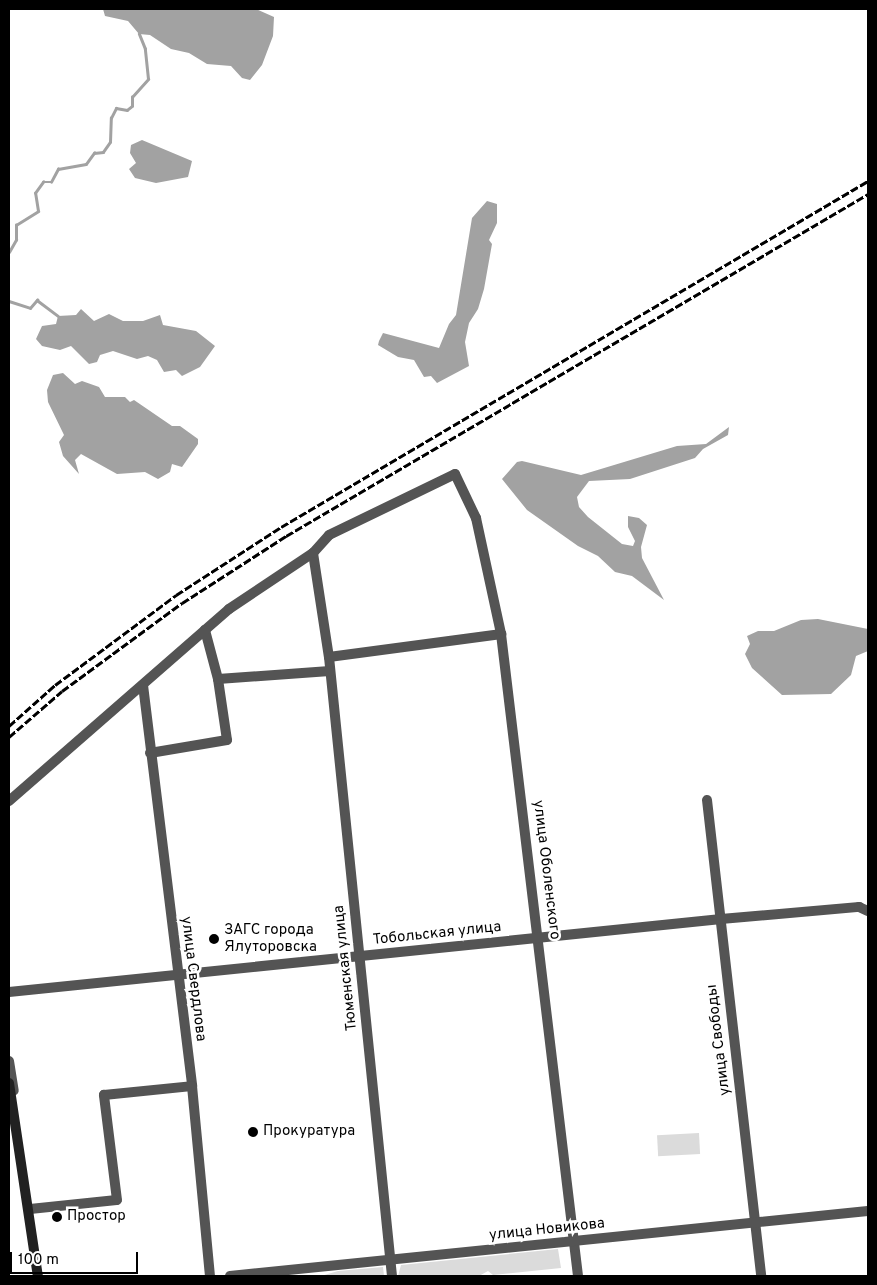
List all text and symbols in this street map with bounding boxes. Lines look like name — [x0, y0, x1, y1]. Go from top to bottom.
street label: улица Оболенского — [529, 799, 563, 941]
street label: Тюменская улица — [330, 904, 362, 1032]
street label: улица Свердлова — [176, 915, 210, 1043]
street label: Тобольская улица — [372, 918, 502, 950]
place label: ЗАГС города Ялуторовска — [224, 921, 317, 956]
marker: ЗАГС города Ялуторовска — [208, 933, 220, 945]
street label: улица Свободы — [703, 983, 735, 1097]
place label: Прокуратура — [263, 1123, 355, 1141]
marker: Прокуратура — [247, 1126, 259, 1138]
place label: Простор — [67, 1208, 126, 1226]
marker: Простор — [51, 1211, 63, 1223]
street label: улица Новикова — [488, 1215, 606, 1245]
scale bar — [12, 1242, 140, 1274]
text: 100 m — [18, 1251, 59, 1270]

